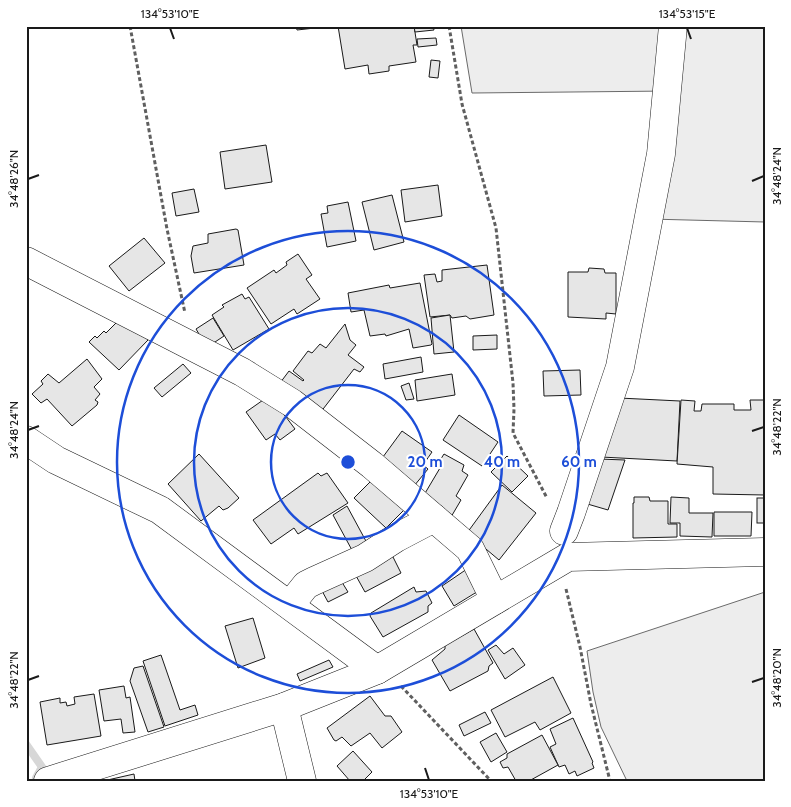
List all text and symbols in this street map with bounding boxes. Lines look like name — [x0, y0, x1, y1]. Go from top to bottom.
text: 134°53'10"E — [141, 6, 200, 21]
text: 134°53'15"E — [659, 6, 716, 21]
text: 34°48'24"N — [769, 147, 784, 205]
text: 34°48'26"N — [6, 150, 21, 208]
text: 34°48'22"N — [769, 398, 784, 456]
text: 34°48'24"N — [6, 401, 21, 459]
centre of rings — [339, 453, 357, 471]
text: 20 m — [408, 453, 442, 471]
text: 40 m — [484, 453, 520, 471]
text: 60 m — [561, 453, 597, 471]
text: 34°48'20"N — [769, 648, 784, 708]
text: 34°48'22"N — [6, 651, 21, 709]
text: 134°53'10"E — [400, 786, 459, 801]

